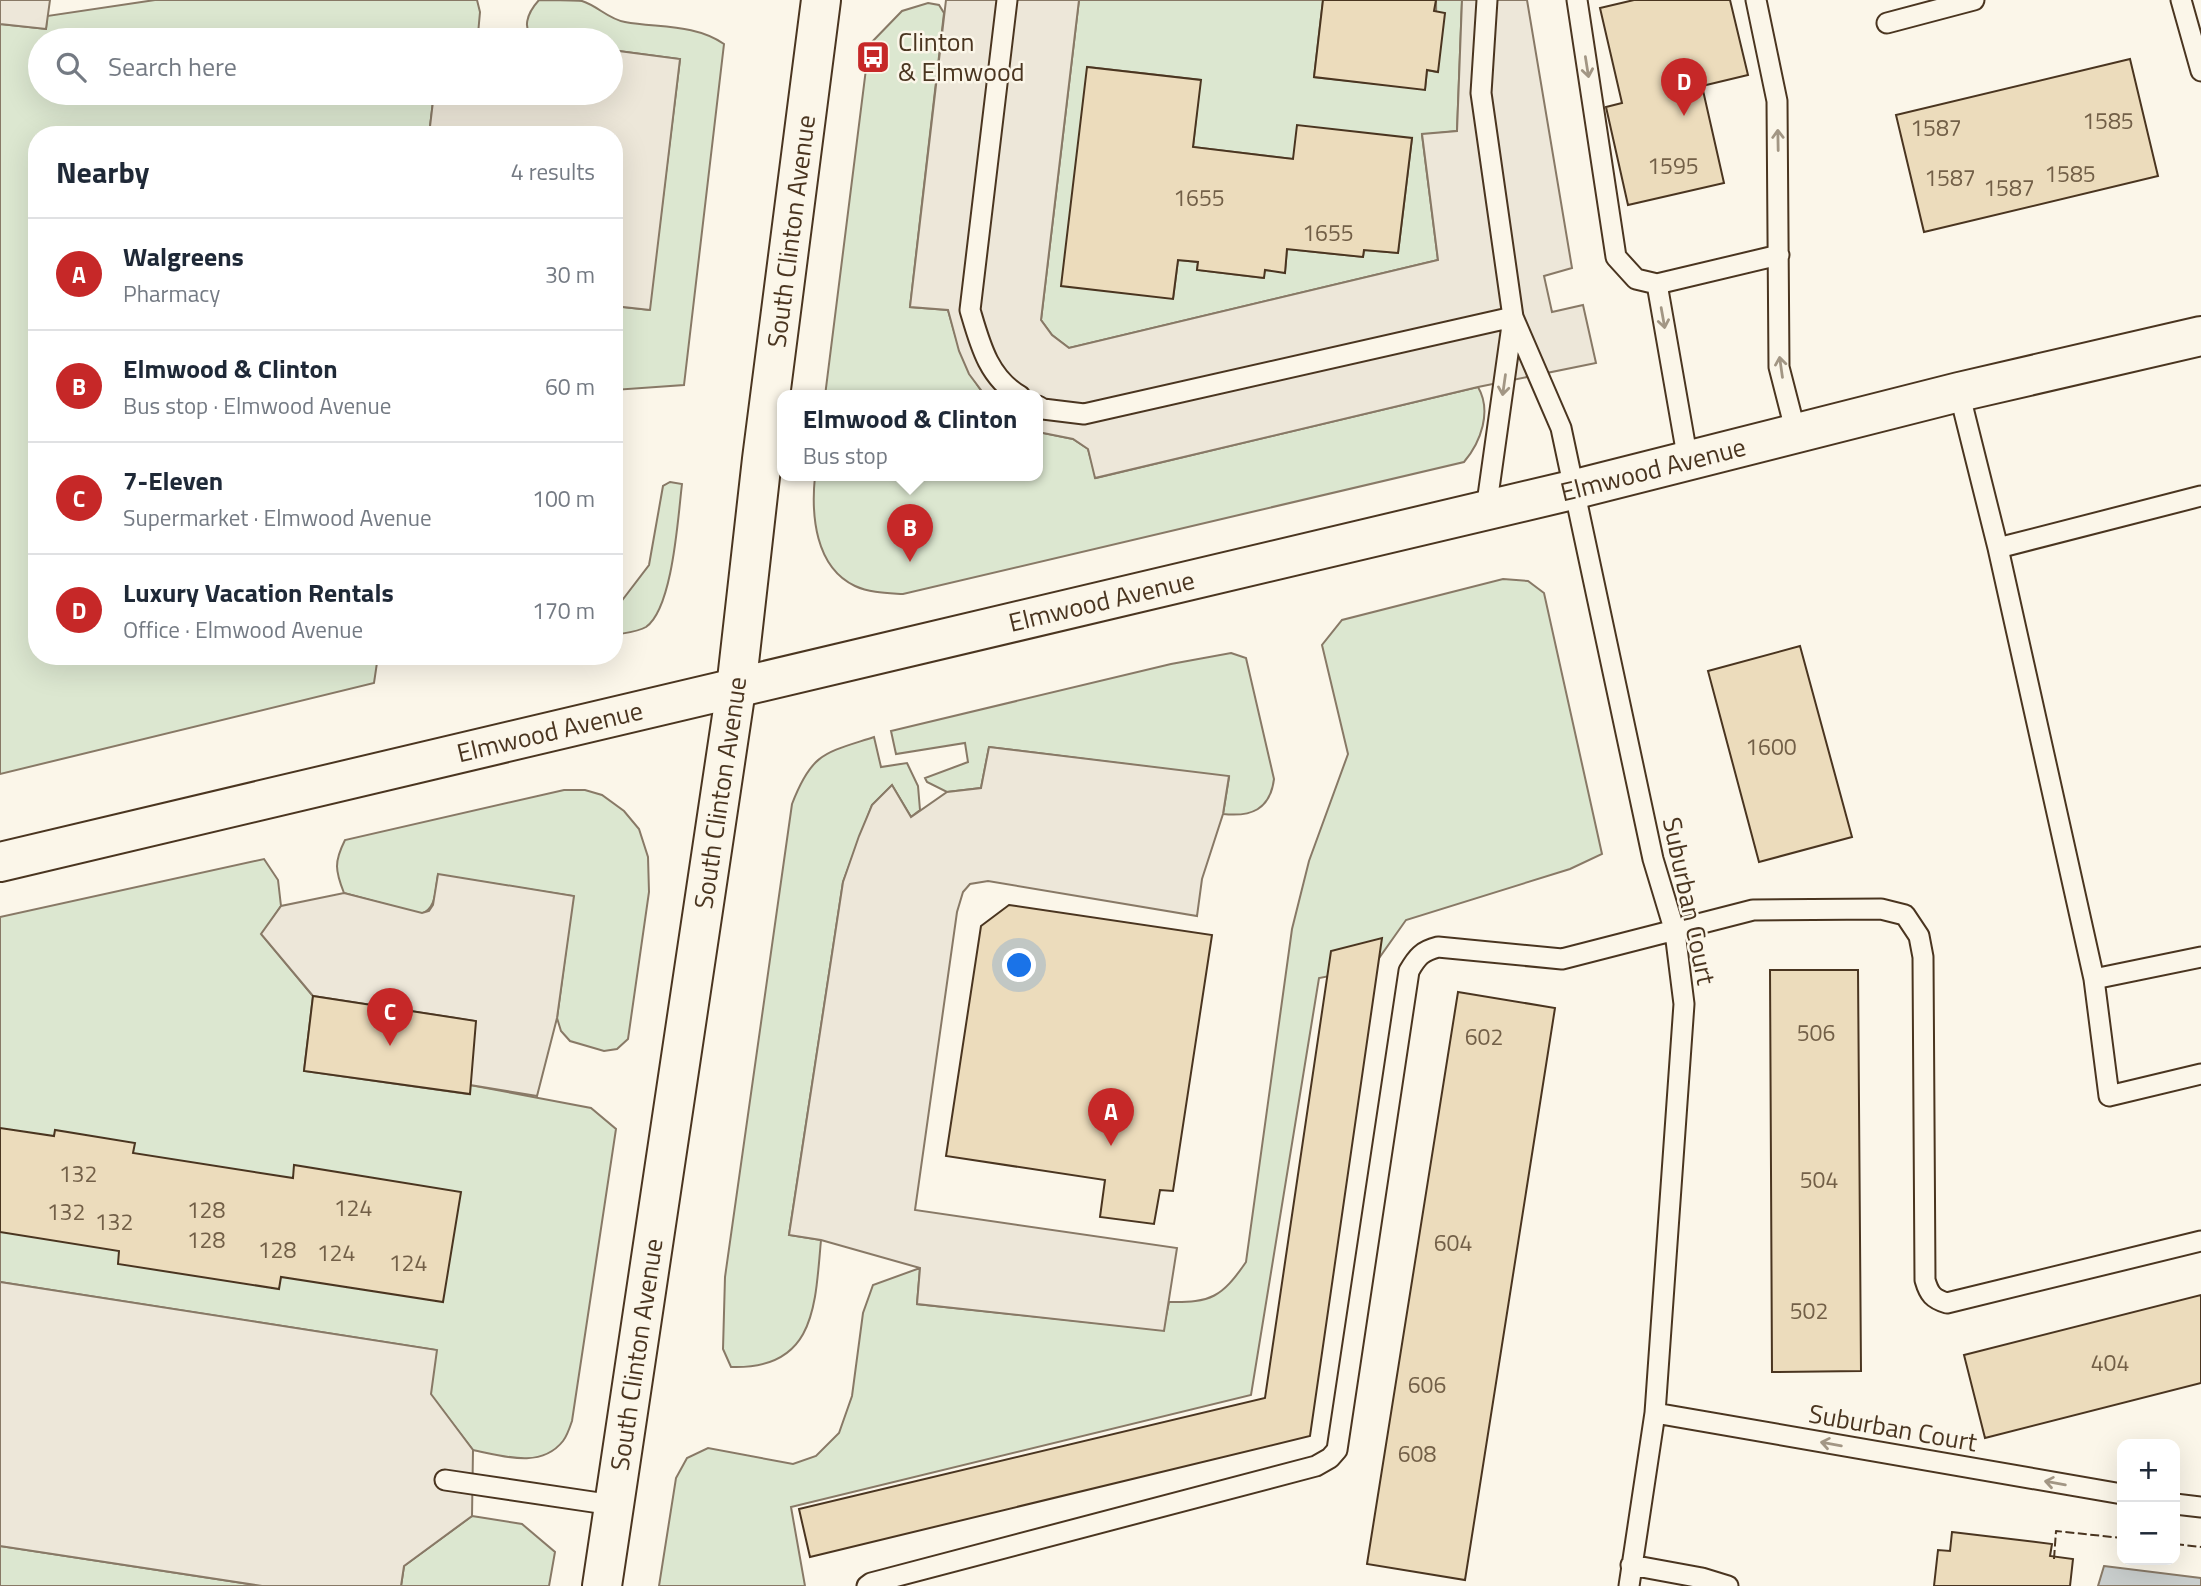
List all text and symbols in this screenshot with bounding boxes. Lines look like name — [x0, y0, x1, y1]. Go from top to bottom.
place label: Clinton & Elmwood — [898, 22, 1025, 91]
search box — [28, 28, 623, 105]
bus stop icon: Clinton & Elmwood — [854, 38, 892, 76]
text: Search here — [108, 47, 237, 86]
icon: search — [52, 48, 90, 86]
one-way arrow — [1581, 56, 1594, 78]
pin: D — [1661, 58, 1707, 116]
house number: 1585 — [2082, 103, 2134, 138]
house number: 1587 — [1910, 110, 1962, 145]
street label: South Clinton Avenue — [757, 113, 825, 350]
one-way arrow — [1771, 128, 1785, 151]
house number: 1595 — [1647, 148, 1699, 183]
text: Nearby — [56, 149, 149, 195]
text: 4 results — [511, 154, 595, 189]
house number: 1585 — [2044, 156, 2096, 191]
house number: 1587 — [1924, 160, 1976, 195]
house number: 1587 — [1983, 170, 2035, 205]
house number: 1655 — [1173, 180, 1225, 215]
house number: 1655 — [1302, 215, 1354, 250]
text: Walgreens — [123, 237, 244, 276]
text: A — [72, 257, 86, 292]
text: 30 m — [545, 257, 595, 292]
text: Pharmacy — [123, 276, 220, 311]
one-way arrow — [1657, 306, 1670, 329]
text: Elmwood & Clinton — [123, 349, 338, 388]
one-way arrow — [1774, 356, 1787, 379]
text: B — [72, 369, 86, 404]
text: 60 m — [545, 369, 595, 404]
one-way arrow — [1497, 373, 1510, 396]
text: Bus stop · Elmwood Avenue — [123, 388, 391, 423]
popup — [777, 390, 1043, 481]
text: Elmwood & Clinton — [803, 399, 1017, 438]
street label: Elmwood Avenue — [1556, 427, 1750, 511]
text: Bus stop — [803, 438, 888, 473]
text: 7-Eleven — [123, 461, 223, 500]
text: C — [73, 481, 85, 516]
text: 100 m — [532, 481, 595, 516]
text: Supermarket · Elmwood Avenue — [123, 500, 432, 535]
pin: B — [887, 504, 933, 562]
street label: Elmwood Avenue — [1005, 560, 1198, 642]
text: Luxury Vacation Rentals — [123, 573, 394, 612]
text: D — [72, 593, 86, 628]
text: 170 m — [532, 593, 595, 628]
text: Office · Elmwood Avenue — [123, 612, 363, 647]
street label: South Clinton Avenue — [683, 675, 756, 911]
street label: Elmwood Avenue — [453, 691, 647, 772]
house number: 1600 — [1745, 729, 1797, 764]
street label: Suburban Court — [1653, 814, 1726, 988]
your location — [1002, 948, 1036, 982]
pin: C — [367, 988, 413, 1046]
house number: 506 — [1797, 1015, 1835, 1050]
house number: 602 — [1465, 1019, 1503, 1054]
pin: A — [1088, 1088, 1134, 1146]
house number: 132 — [59, 1156, 97, 1191]
house number: 504 — [1800, 1162, 1838, 1197]
house number: 124 — [334, 1190, 372, 1225]
house number: 128 — [187, 1192, 225, 1227]
house number: 132 — [47, 1194, 85, 1229]
house number: 132 — [95, 1204, 133, 1239]
house number: 128 — [187, 1222, 225, 1257]
house number: 604 — [1434, 1225, 1472, 1260]
house number: 128 — [258, 1232, 296, 1267]
house number: 124 — [317, 1235, 355, 1270]
street label: South Clinton Avenue — [599, 1236, 673, 1473]
house number: 124 — [389, 1245, 427, 1280]
house number: 502 — [1790, 1293, 1828, 1328]
house number: 404 — [2091, 1345, 2129, 1380]
house number: 606 — [1408, 1367, 1446, 1402]
street label: Suburban Court — [1806, 1394, 1980, 1461]
house number: 608 — [1398, 1436, 1436, 1471]
one-way arrow — [1820, 1437, 1843, 1450]
map controls — [2117, 1439, 2180, 1565]
button: + — [2117, 1439, 2180, 1502]
one-way arrow — [2044, 1476, 2067, 1489]
button: − — [2117, 1502, 2180, 1565]

